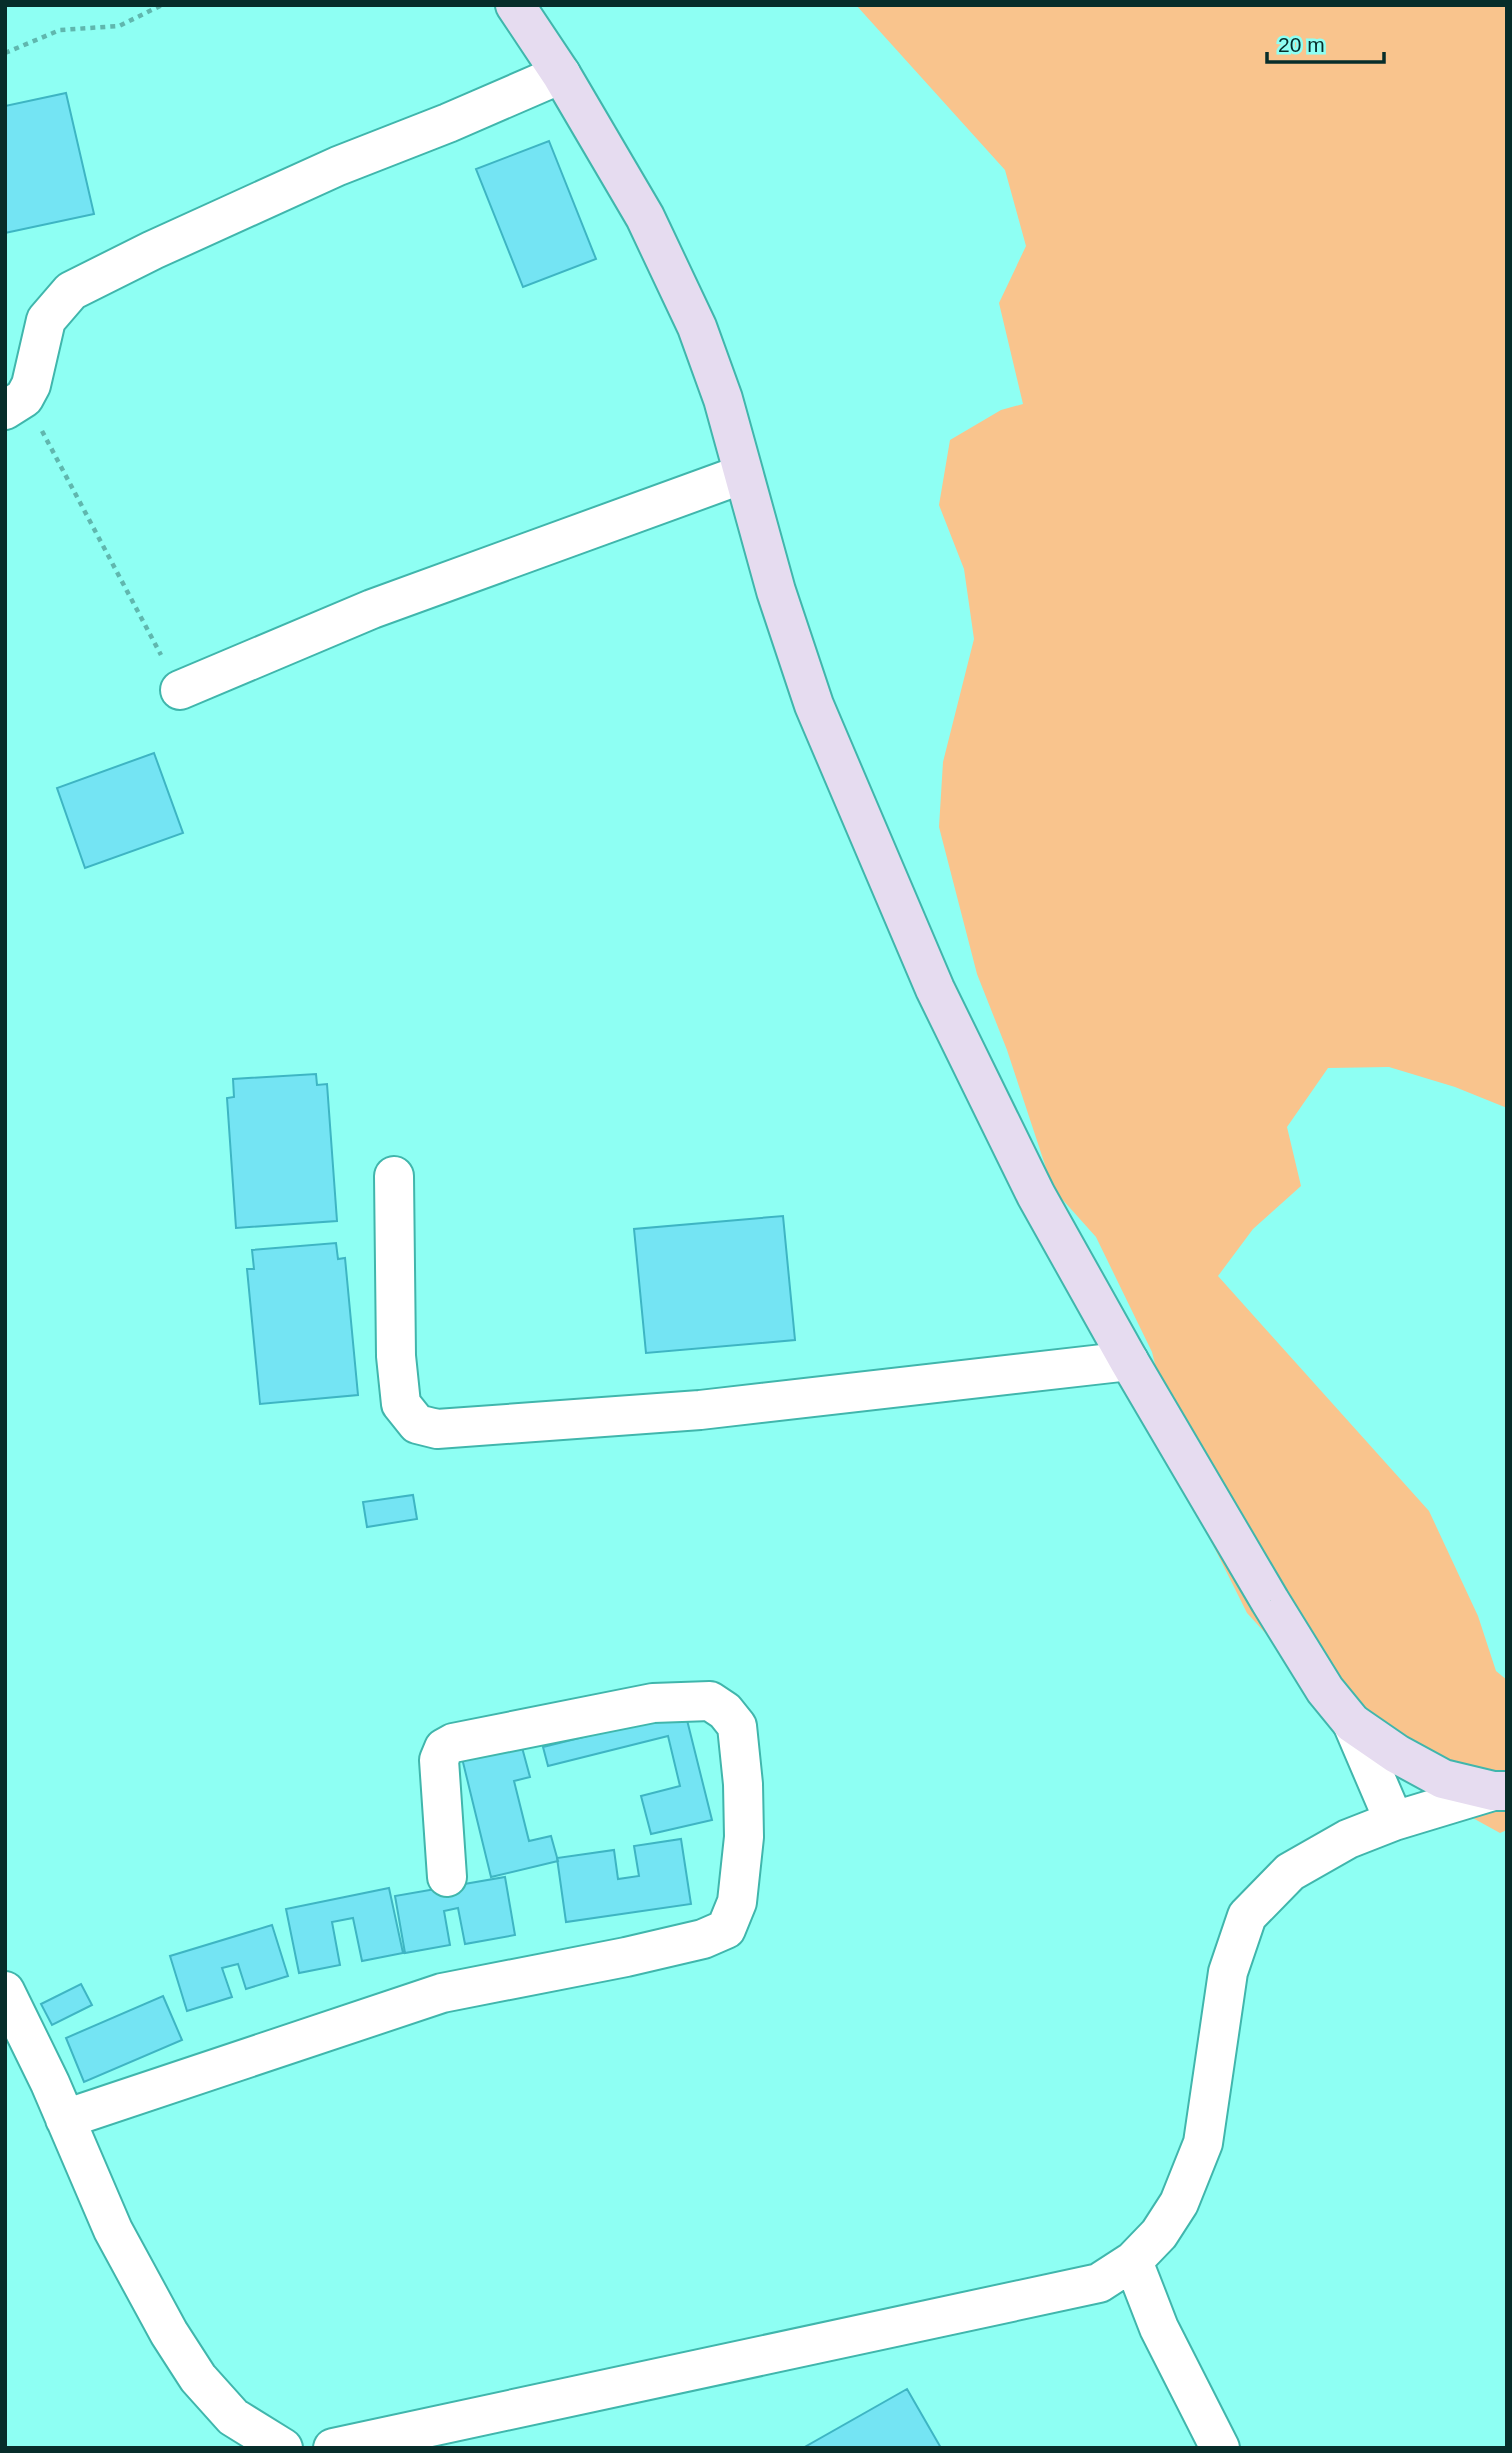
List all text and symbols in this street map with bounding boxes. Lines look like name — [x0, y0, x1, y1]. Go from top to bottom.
scale bar — [1267, 21, 1384, 65]
text: 20 m — [1278, 33, 1325, 56]

